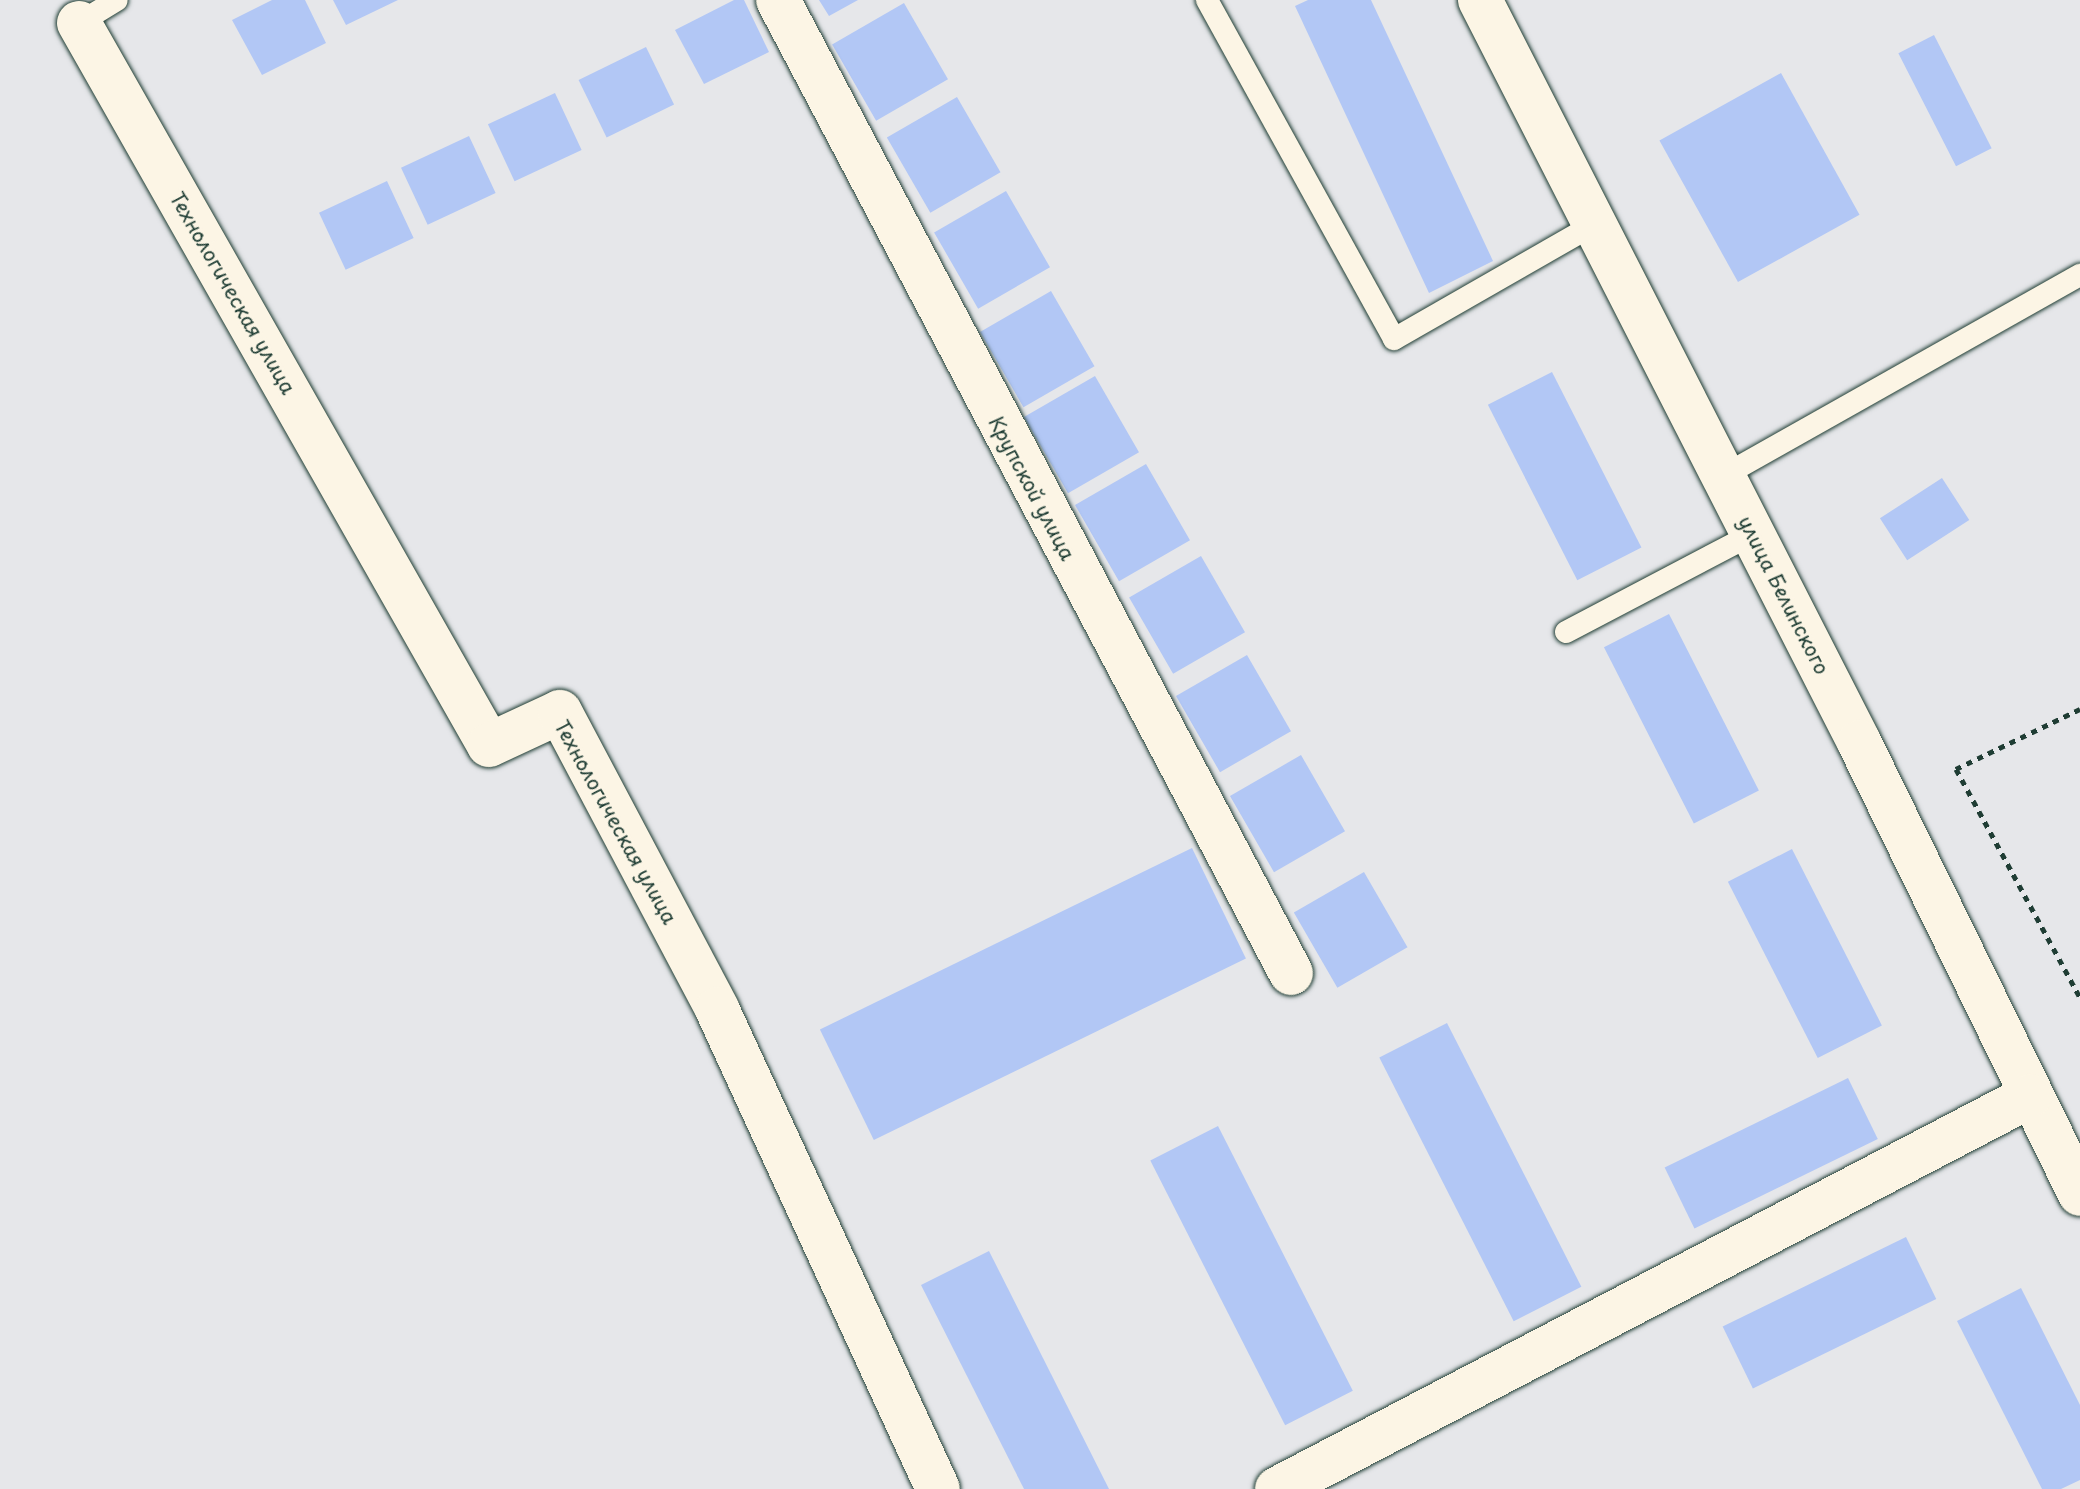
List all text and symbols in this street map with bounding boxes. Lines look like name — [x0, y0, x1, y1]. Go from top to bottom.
street label: Технологическая улица — [165, 187, 301, 399]
street label: Крупской улица — [984, 412, 1080, 564]
street label: улица Белинского — [1733, 511, 1835, 679]
street label: Технологическая улица — [550, 715, 682, 929]

